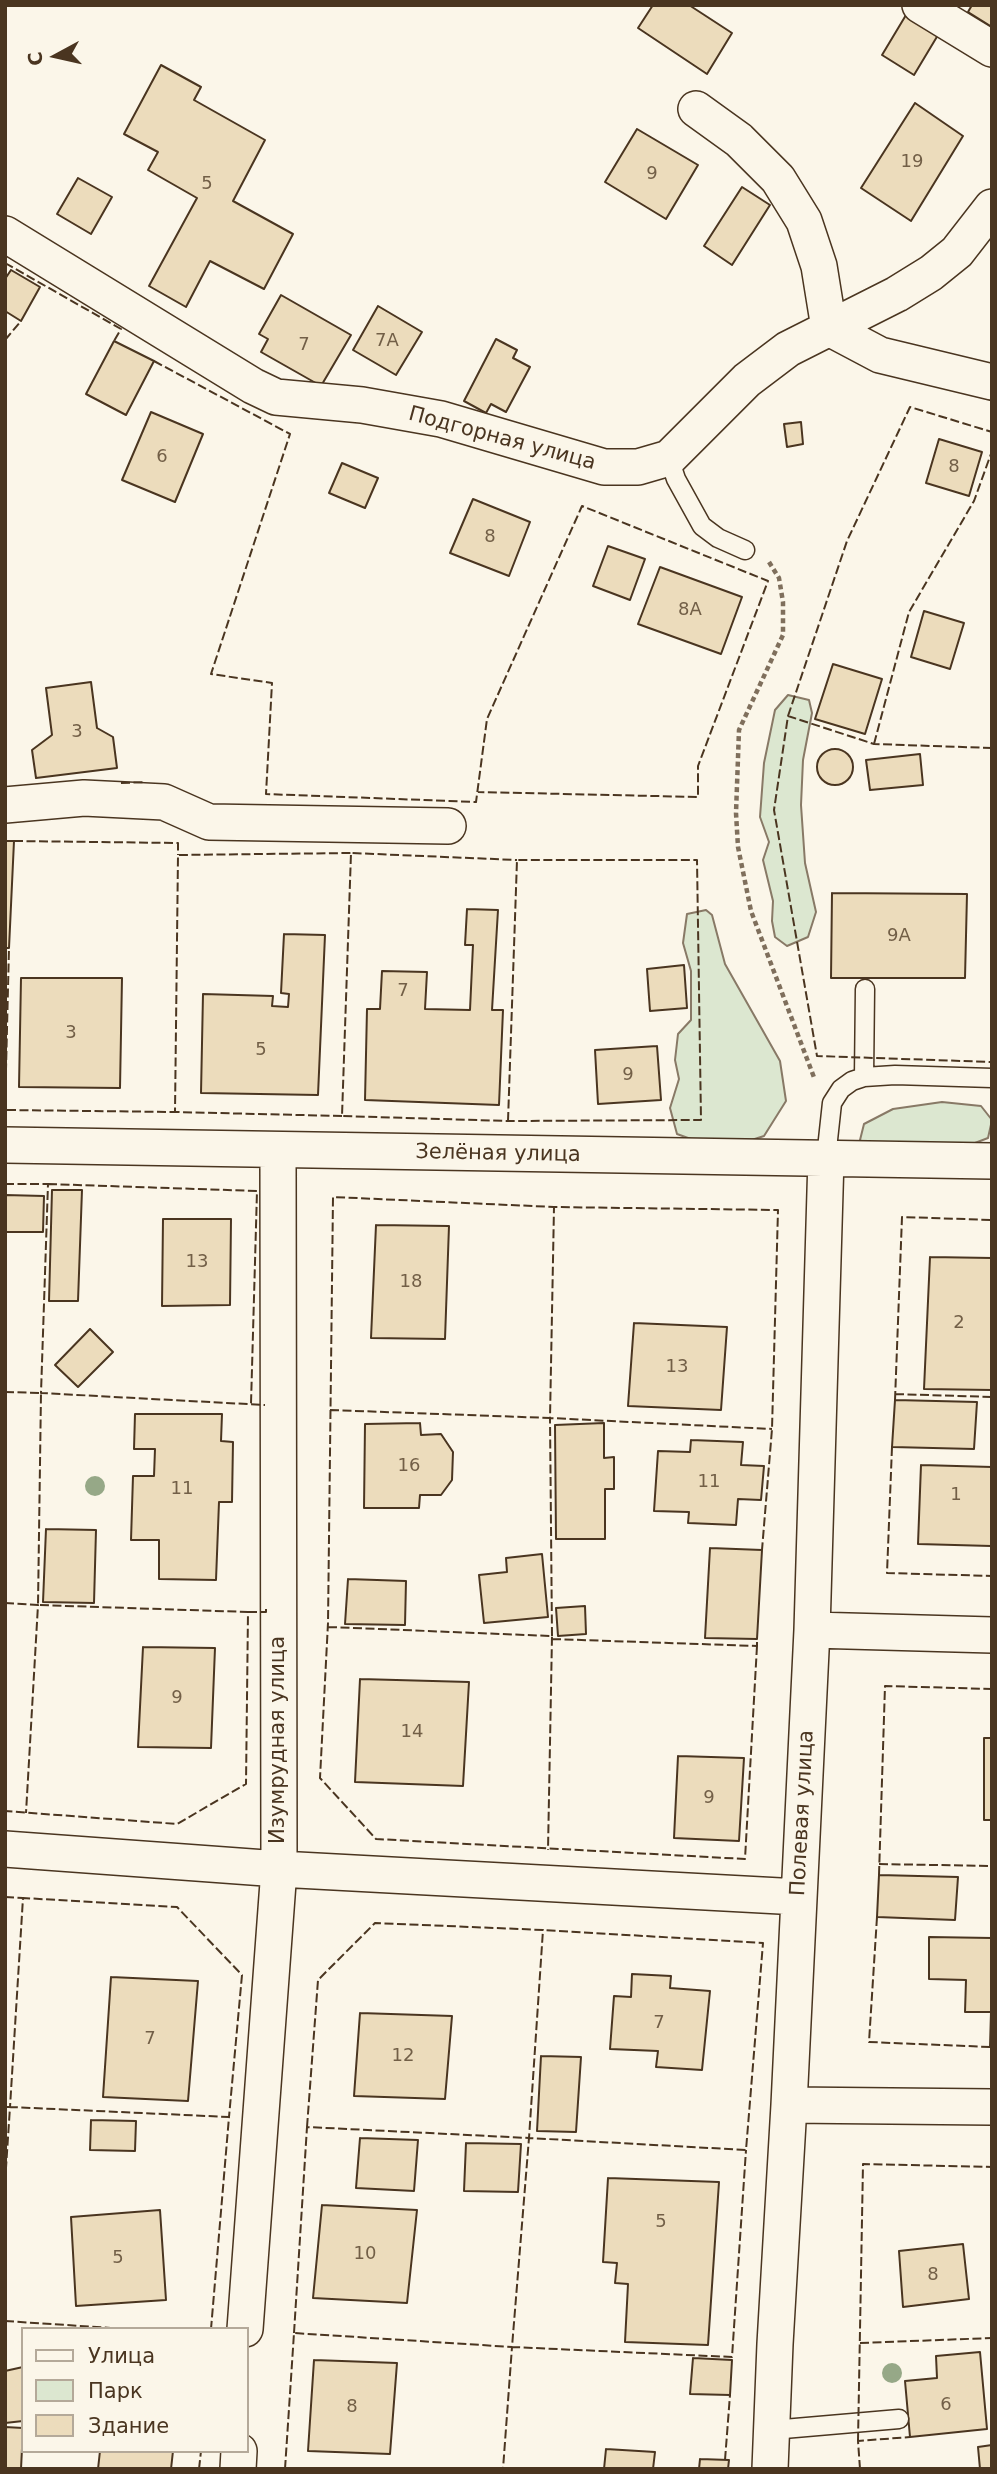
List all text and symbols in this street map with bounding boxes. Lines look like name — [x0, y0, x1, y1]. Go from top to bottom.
north arrow — [21, 21, 91, 91]
text: С — [23, 50, 47, 67]
house number: 19 — [901, 151, 923, 173]
house number: 9 — [646, 163, 658, 185]
house number: 5 — [201, 173, 213, 195]
house number: 7А — [375, 330, 399, 352]
house number: 7 — [298, 334, 310, 356]
street label: Подгорная улица — [406, 402, 598, 476]
house number: 6 — [156, 446, 168, 468]
house number: 8 — [948, 456, 960, 478]
house number: 8 — [484, 526, 496, 548]
house number: 8А — [678, 599, 702, 621]
house number: 3 — [71, 721, 83, 743]
house number: 9А — [887, 925, 911, 947]
house number: 7 — [397, 980, 409, 1002]
house number: 3 — [65, 1022, 77, 1044]
house number: 5 — [255, 1039, 267, 1061]
house number: 9 — [622, 1064, 634, 1086]
street label: Зелёная улица — [415, 1140, 581, 1168]
house number: 13 — [186, 1251, 208, 1273]
house number: 18 — [400, 1271, 422, 1293]
house number: 2 — [953, 1312, 965, 1334]
house number: 13 — [666, 1356, 688, 1378]
house number: 16 — [398, 1455, 420, 1477]
house number: 11 — [698, 1471, 720, 1493]
house number: 11 — [171, 1478, 193, 1500]
house number: 1 — [950, 1484, 962, 1506]
street label: Изумрудная улица — [266, 1636, 292, 1844]
house number: 9 — [171, 1687, 183, 1709]
house number: 14 — [401, 1721, 423, 1743]
street label: Полевая улица — [786, 1729, 820, 1897]
house number: 9 — [703, 1787, 715, 1809]
house number: 7 — [653, 2012, 665, 2034]
house number: 7 — [144, 2028, 156, 2050]
house number: 12 — [392, 2045, 414, 2067]
house number: 5 — [655, 2211, 667, 2233]
house number: 10 — [354, 2243, 376, 2265]
house number: 5 — [112, 2247, 124, 2269]
house number: 8 — [927, 2264, 939, 2286]
legend — [21, 2327, 248, 2453]
text: Улица — [88, 2344, 155, 2368]
text: Парк — [88, 2379, 143, 2403]
house number: 6 — [940, 2394, 952, 2416]
house number: 8 — [346, 2396, 358, 2418]
text: Здание — [88, 2414, 169, 2438]

